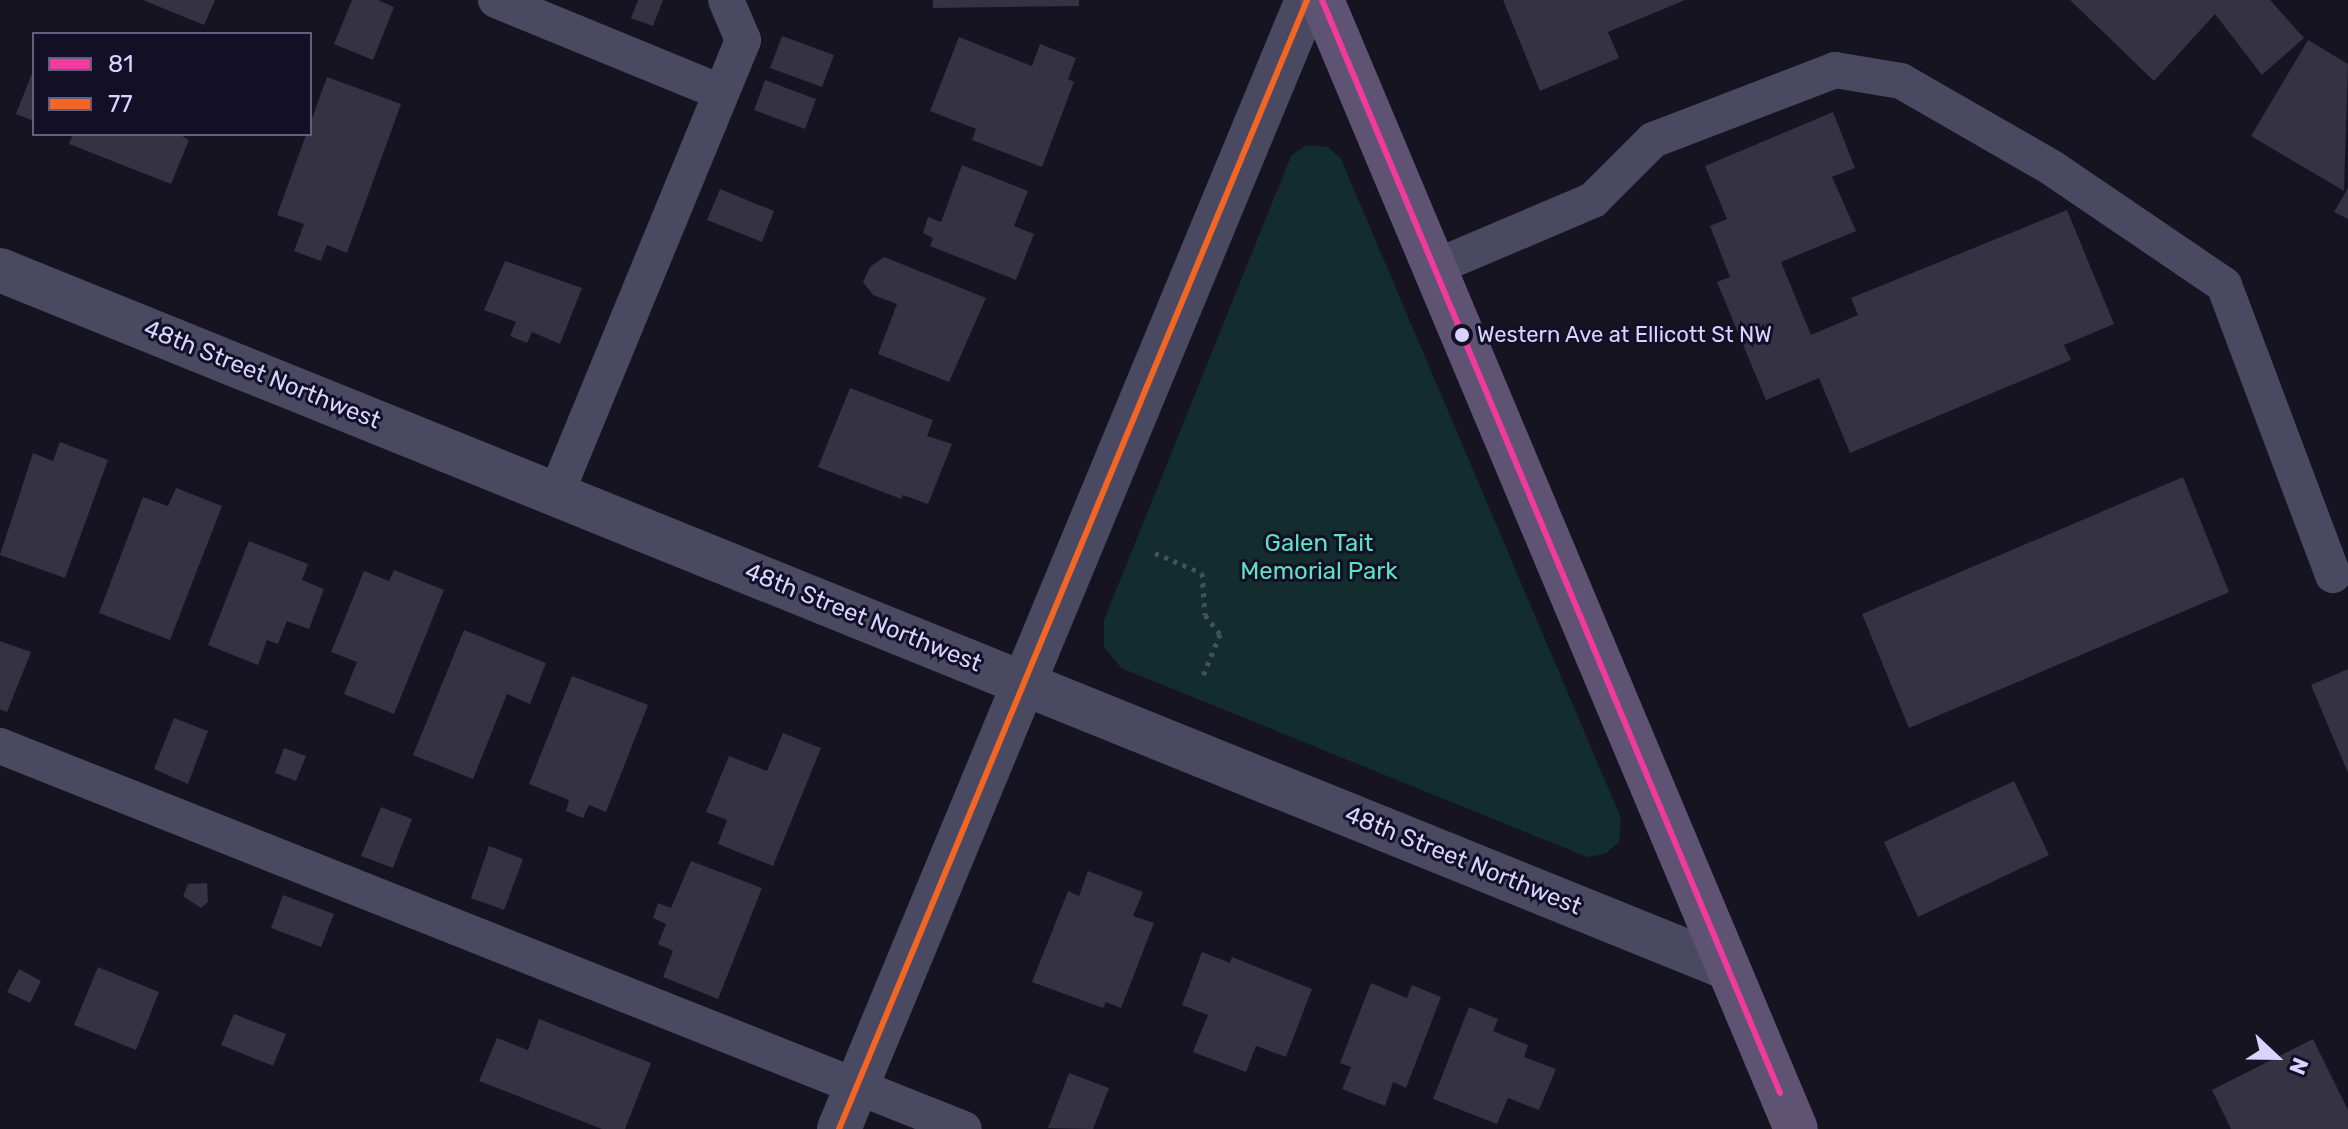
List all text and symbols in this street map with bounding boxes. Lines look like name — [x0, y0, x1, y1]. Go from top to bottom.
legend — [32, 32, 312, 136]
text: 81 — [108, 50, 134, 78]
text: 77 — [108, 90, 133, 118]
street label: 48th Street Northwest — [139, 314, 385, 436]
place label: Western Ave at Ellicott St NW — [1477, 322, 1772, 348]
marker: Western Ave at Ellicott St NW — [1454, 327, 1470, 343]
park label: Galen Tait Memorial Park — [1240, 530, 1398, 586]
street label: 48th Street Northwest — [740, 557, 986, 679]
street label: 48th Street Northwest — [1340, 800, 1586, 922]
north arrow — [2236, 1017, 2316, 1097]
text: N — [2283, 1054, 2314, 1079]

